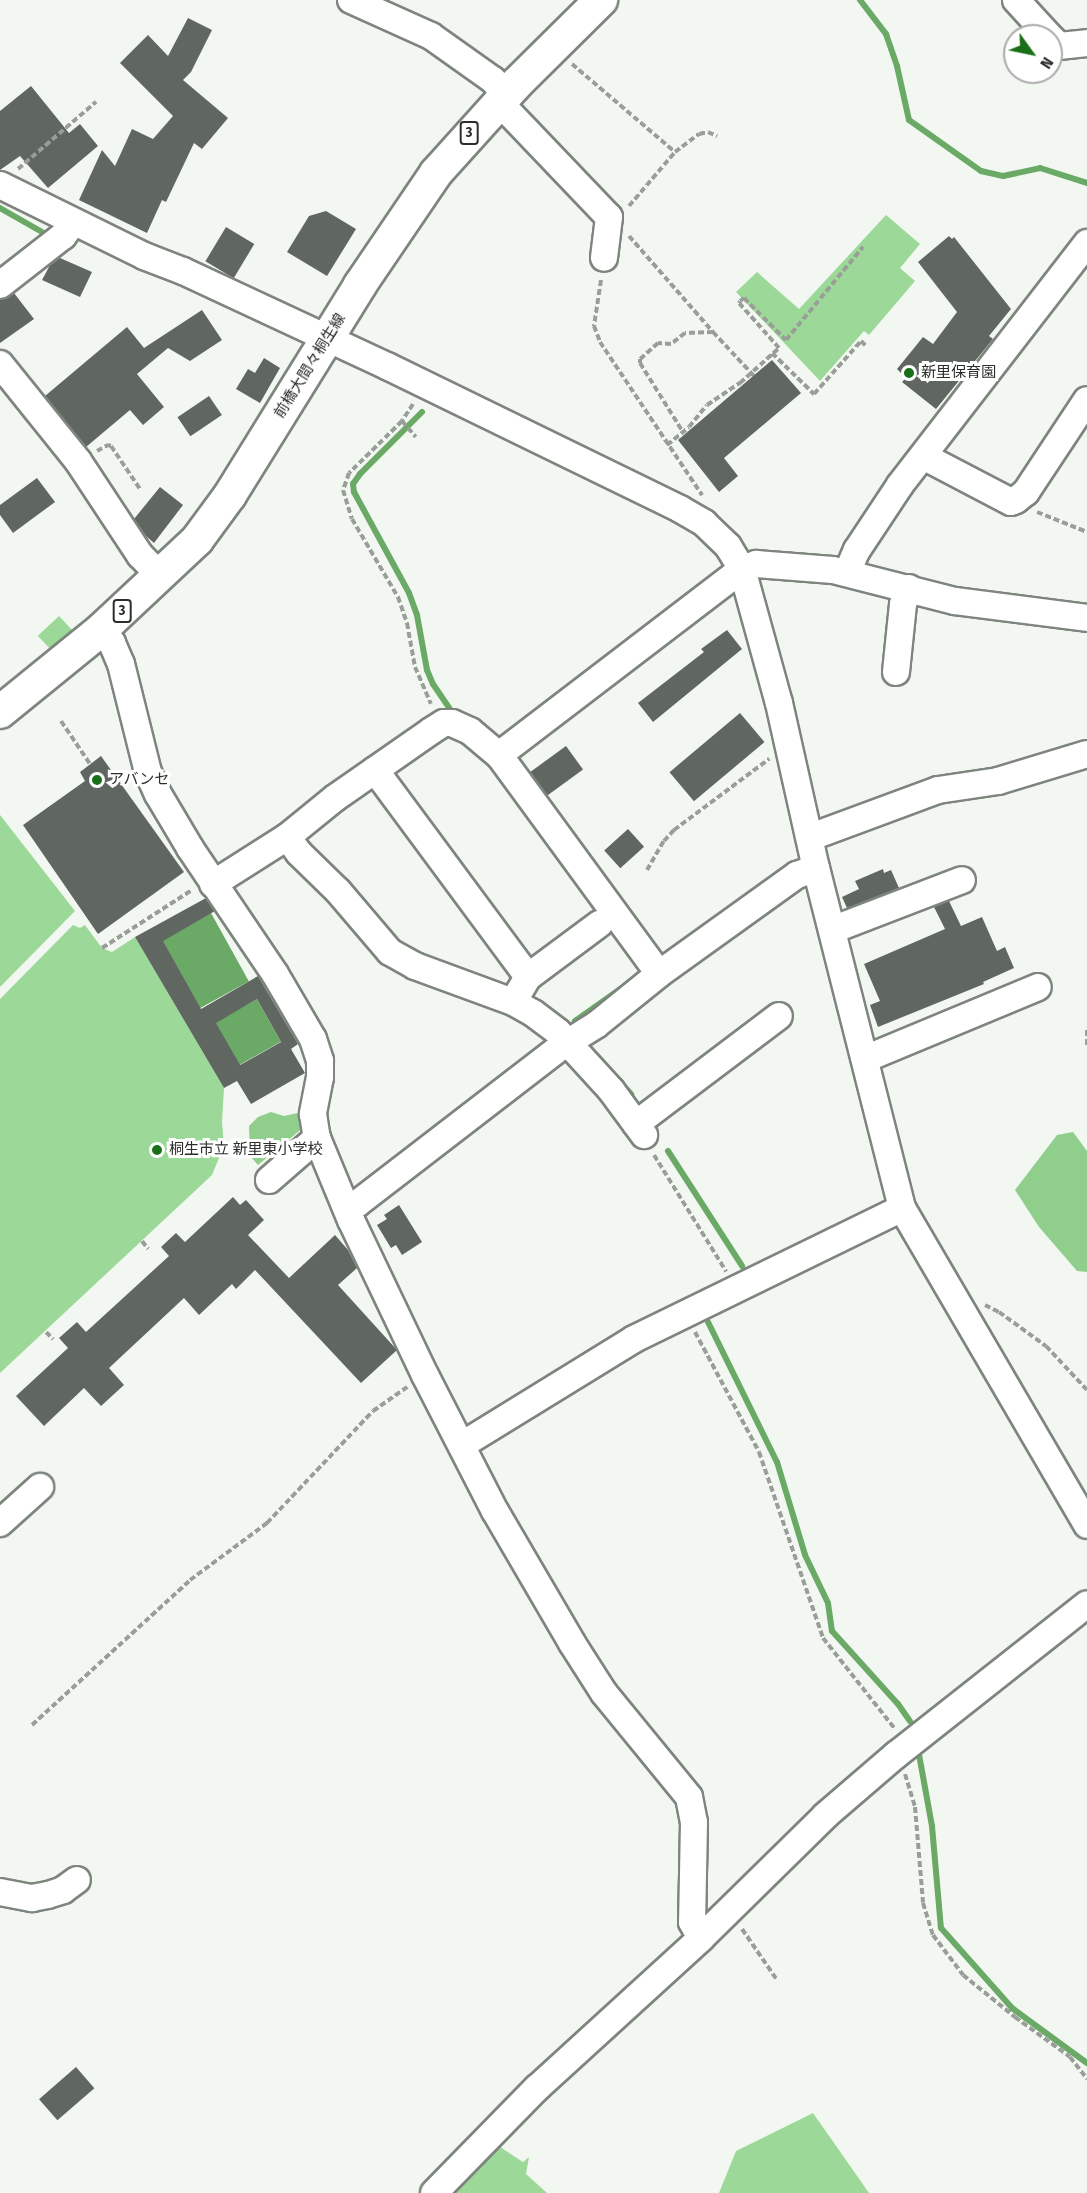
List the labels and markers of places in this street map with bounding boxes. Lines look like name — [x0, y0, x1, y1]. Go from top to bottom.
place label: 新里保育園 — [921, 364, 996, 382]
marker: 新里保育園 — [902, 366, 916, 380]
place label: アバンセ — [109, 771, 169, 789]
marker: アバンセ — [90, 773, 104, 787]
place label: 桐生市立 新里東小学校 — [169, 1141, 323, 1159]
marker: 桐生市立 新里東小学校 — [150, 1143, 164, 1157]

